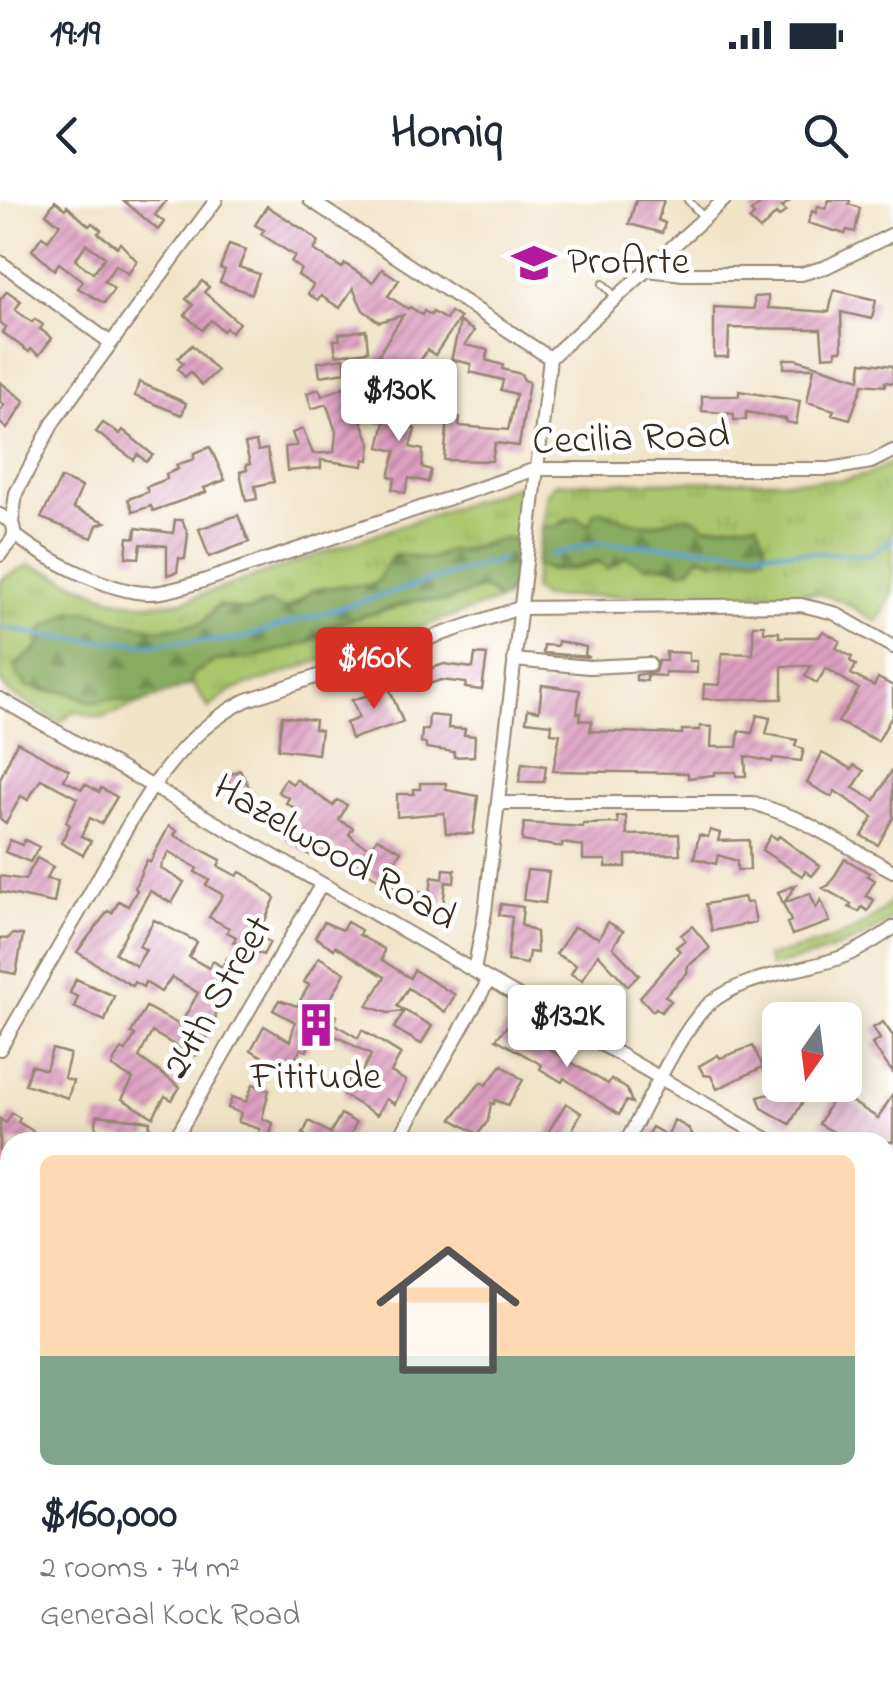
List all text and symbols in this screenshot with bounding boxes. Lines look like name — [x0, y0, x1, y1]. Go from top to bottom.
text: 19:19 — [50, 7, 100, 63]
text: Homiq — [391, 102, 502, 168]
icon: back — [40, 108, 95, 163]
icon: search — [798, 108, 853, 163]
place label: ProArte — [567, 234, 689, 293]
school or university icon: ProArte — [510, 239, 558, 287]
pin: $130K — [329, 359, 469, 444]
text: $130K — [363, 368, 435, 415]
street label: Cecilia Road — [531, 407, 731, 473]
pin: $160K — [304, 627, 444, 712]
text: $160K — [338, 636, 410, 683]
street label: Hazelwood Road — [201, 760, 467, 948]
street label: 24th Street — [149, 905, 289, 1091]
pin: $132K — [497, 985, 637, 1070]
text: $132K — [530, 994, 604, 1041]
building icon: Fititude — [292, 1001, 340, 1049]
north arrow — [762, 1002, 862, 1102]
map controls — [762, 1002, 862, 1102]
place label: Fititude — [250, 1049, 381, 1108]
icon: home — [358, 1220, 538, 1400]
text: $160,000 — [40, 1485, 177, 1546]
text: 2 rooms · 74 m² — [40, 1546, 240, 1593]
text: Generaal Kock Road — [40, 1593, 300, 1640]

